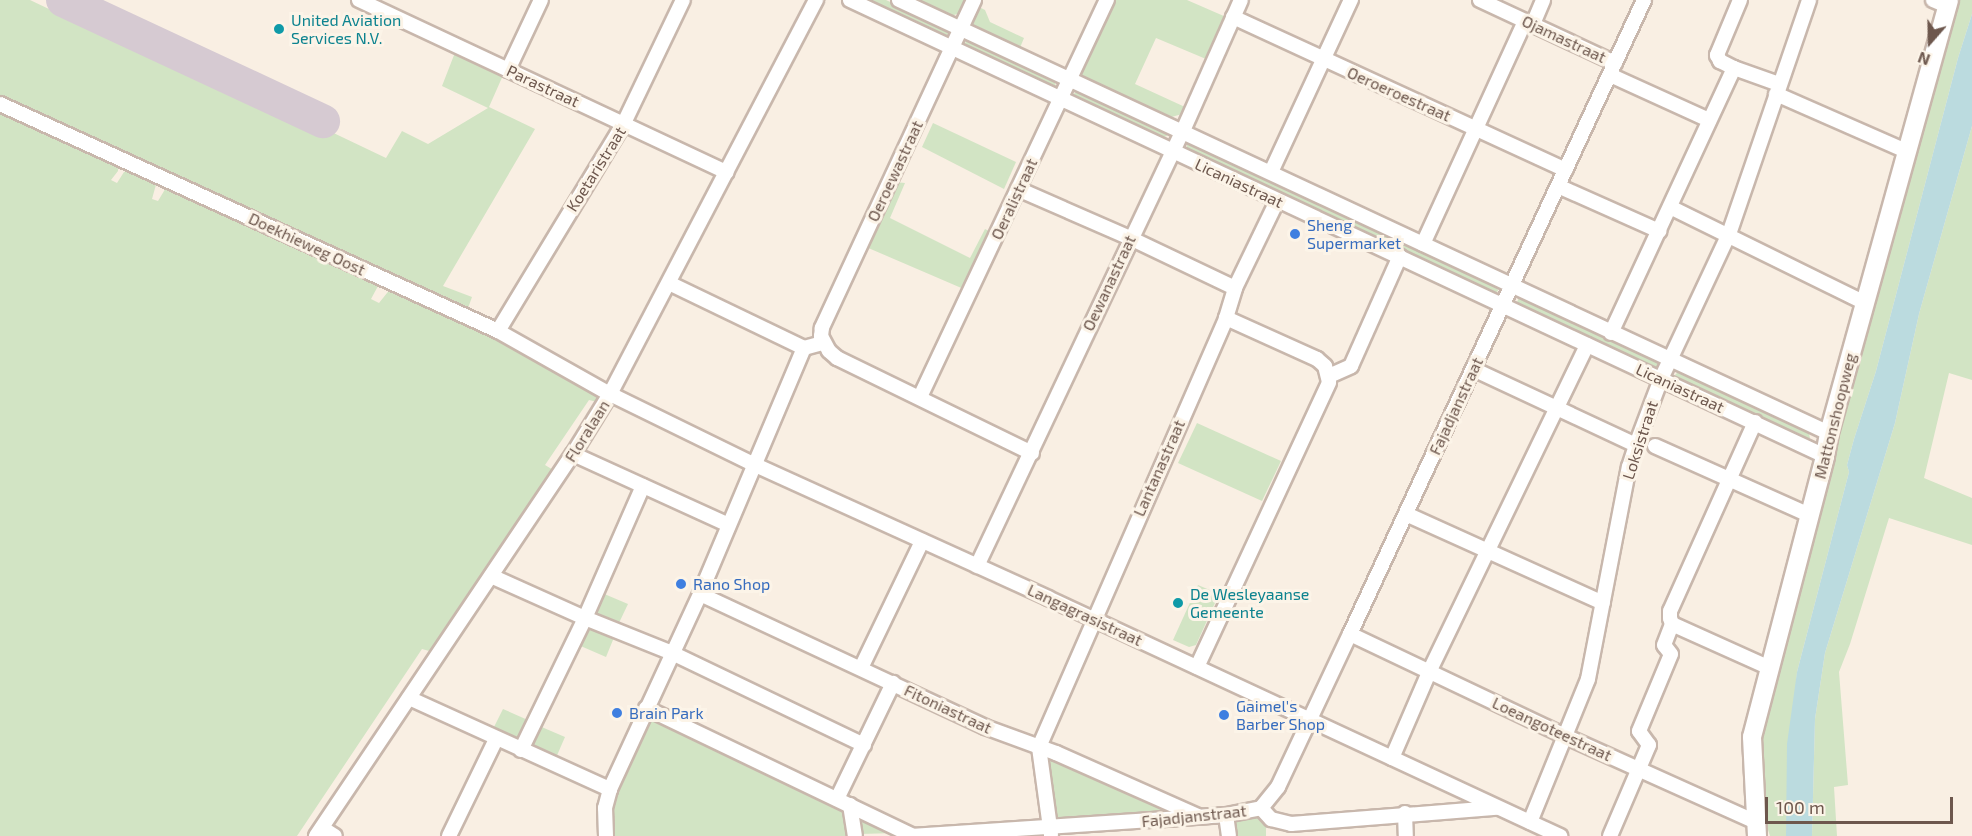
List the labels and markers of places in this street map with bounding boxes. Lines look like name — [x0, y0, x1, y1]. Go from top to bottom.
place label: United Aviation Services N.V. — [291, 10, 402, 48]
marker: United Aviation Services N.V. — [272, 22, 286, 36]
place label: Sheng Supermarket — [1307, 215, 1401, 253]
marker: Sheng Supermarket — [1288, 227, 1302, 241]
place label: Rano Shop — [693, 574, 770, 594]
marker: Rano Shop — [674, 577, 688, 591]
place label: De Wesleyaanse Gemeente — [1190, 584, 1310, 622]
marker: De Wesleyaanse Gemeente — [1171, 596, 1185, 610]
place label: Gaimel's Barber Shop — [1236, 696, 1325, 734]
place label: Brain Park — [629, 703, 704, 723]
marker: Brain Park — [610, 706, 624, 720]
marker: Gaimel's Barber Shop — [1217, 708, 1231, 722]

